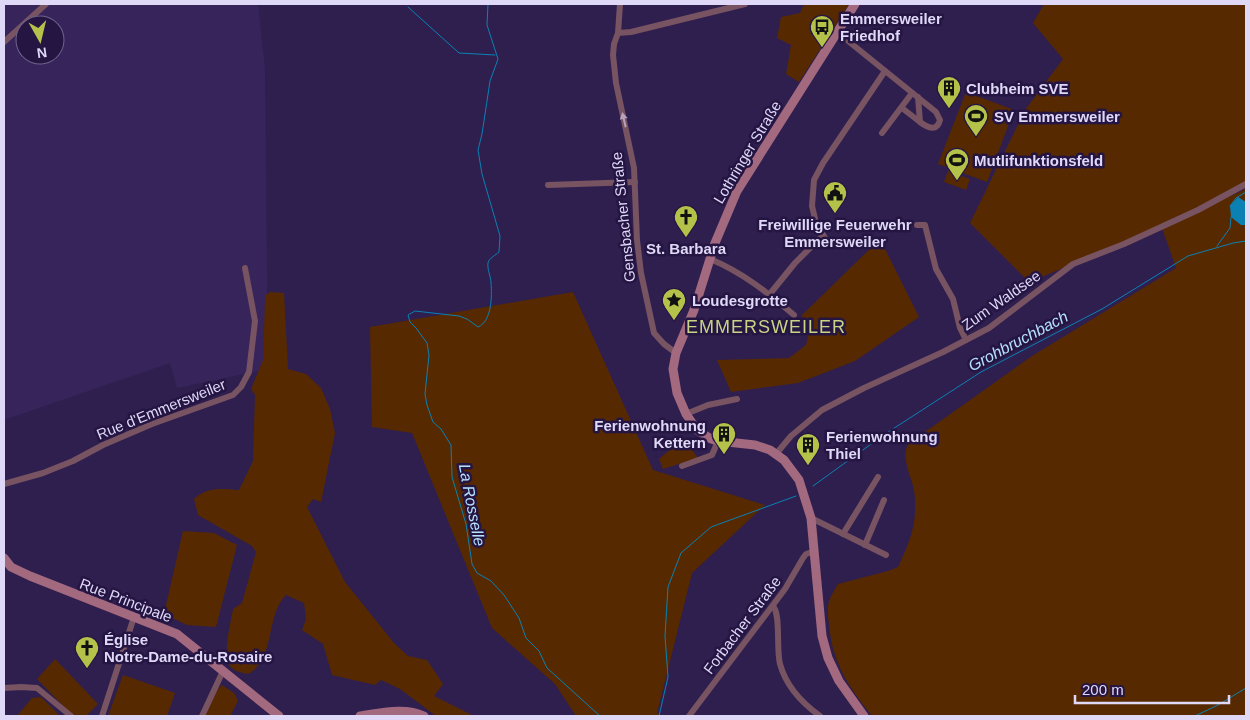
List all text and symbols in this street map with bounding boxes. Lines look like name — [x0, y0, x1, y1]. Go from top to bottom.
place label: Emmersweiler Friedhof — [840, 10, 942, 44]
bus stop icon: Emmersweiler Friedhof — [809, 14, 835, 48]
north arrow — [15, 15, 65, 65]
text: N — [36, 44, 48, 62]
building icon: Clubheim SVE — [936, 75, 962, 109]
place label: Clubheim SVE — [966, 80, 1069, 97]
street label: Lothringer Straße — [710, 98, 784, 206]
sports icon: SV Emmersweiler — [963, 103, 989, 137]
place label: SV Emmersweiler — [994, 108, 1120, 125]
one-way arrow — [620, 113, 628, 128]
sports icon: Mutlifunktionsfeld — [944, 147, 970, 181]
street label: Gensbacher Straße — [608, 151, 638, 283]
place label: Mutlifunktionsfeld — [974, 152, 1103, 169]
public building icon: Freiwillige Feuerwehr Emmersweiler — [822, 180, 848, 214]
church icon: St. Barbara — [673, 204, 699, 238]
place label: Freiwillige Feuerwehr Emmersweiler — [758, 216, 912, 250]
place label: St. Barbara — [646, 240, 727, 257]
street label: Zum Waldsee — [958, 267, 1044, 333]
place icon: Loudesgrotte — [661, 287, 687, 321]
place label: Loudesgrotte — [692, 292, 788, 309]
water label: Grohbruchbach — [965, 308, 1071, 374]
district label: EMMERSWEILER — [686, 317, 846, 337]
street label: Rue d'Emmersweiler — [94, 375, 228, 443]
place label: Ferienwohnung Kettern — [594, 417, 706, 451]
building icon: Ferienwohnung Kettern — [711, 421, 737, 455]
place label: Ferienwohnung Thiel — [826, 428, 938, 462]
building icon: Ferienwohnung Thiel — [795, 432, 821, 466]
water label: La Rosselle — [456, 462, 488, 548]
street label: Forbacher Straße — [700, 573, 784, 677]
street label: Rue Principale — [77, 575, 175, 625]
place label: Église Notre-Dame-du-Rosaire — [104, 631, 272, 665]
church icon: Église Notre-Dame-du-Rosaire — [74, 635, 100, 669]
scale bar — [1075, 672, 1229, 704]
text: 200 m — [1082, 681, 1124, 698]

